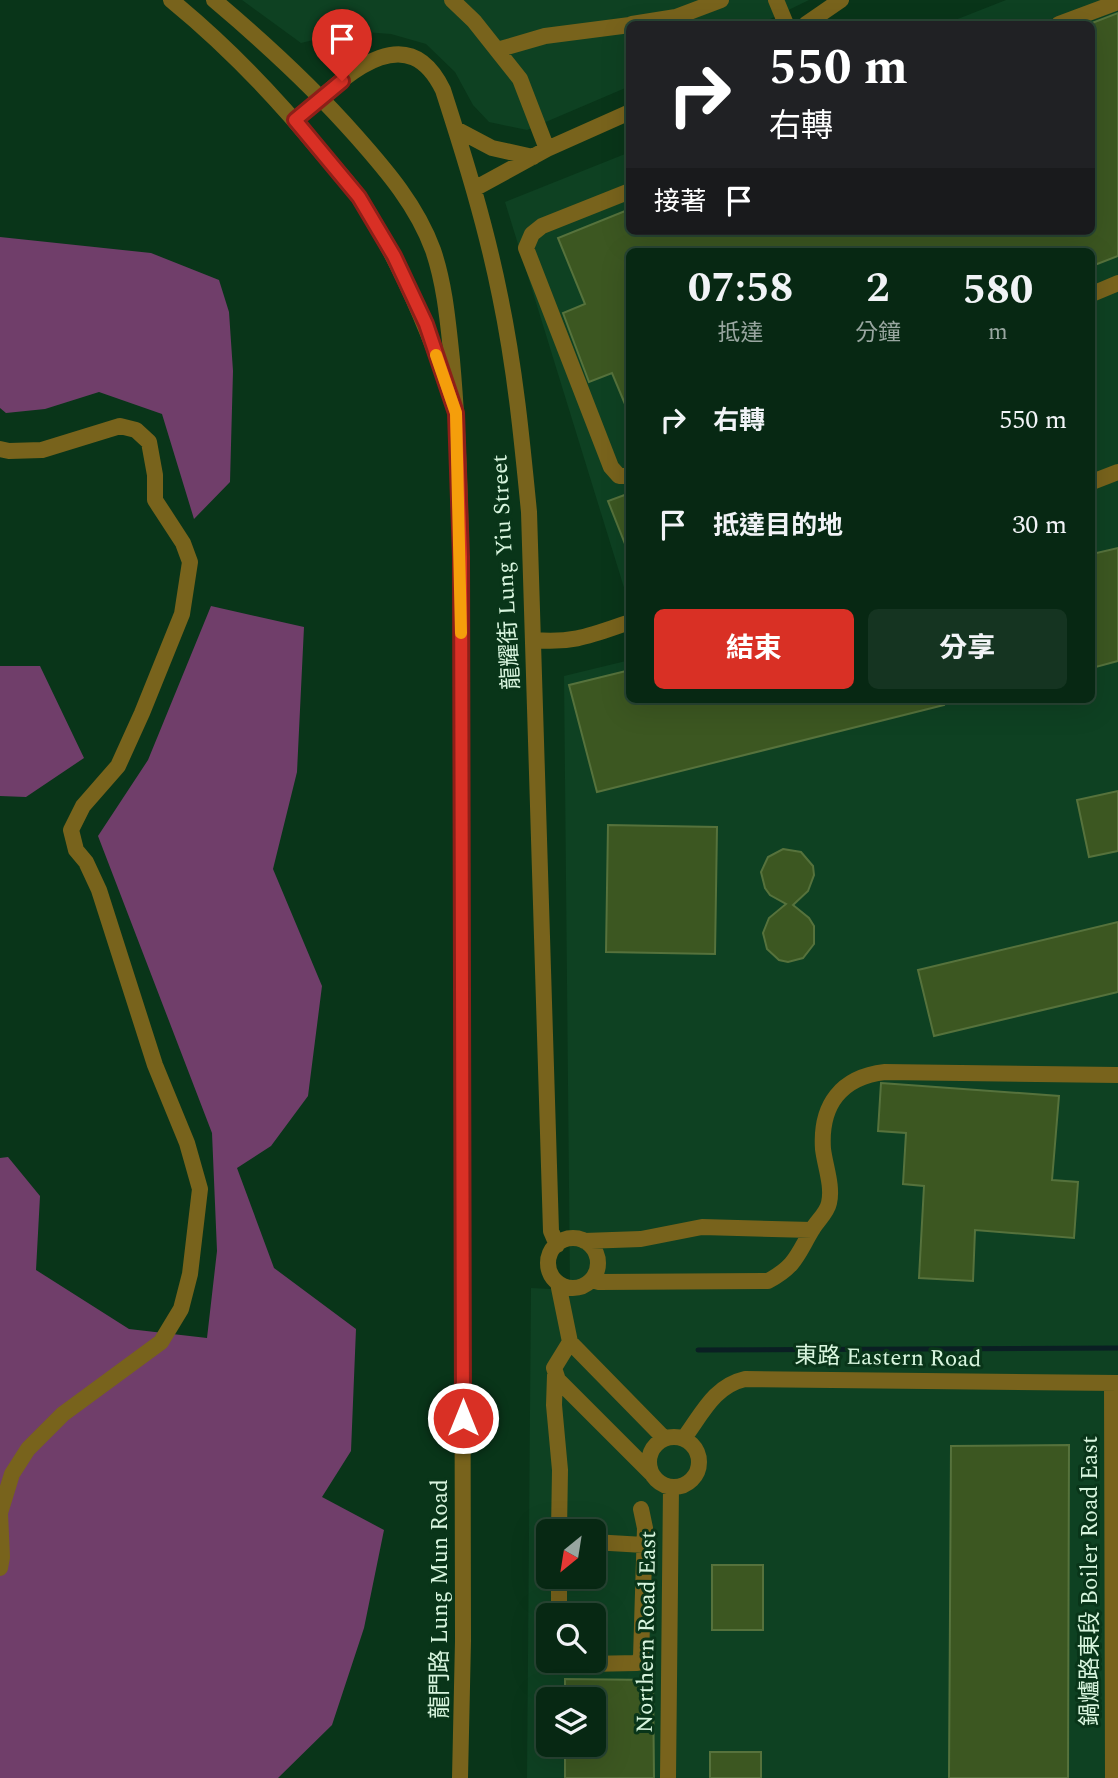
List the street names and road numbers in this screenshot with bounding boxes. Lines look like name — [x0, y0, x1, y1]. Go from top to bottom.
street label: 龍耀街 Lung Yiu Street — [482, 454, 530, 690]
street label: 東路 Eastern Road — [794, 1339, 982, 1377]
street label: 鍋爐路東段 Boiler Road East — [1073, 1436, 1108, 1726]
street label: 龍門路 Lung Mun Road — [423, 1479, 458, 1719]
street label: Northern Road East — [628, 1530, 666, 1734]

